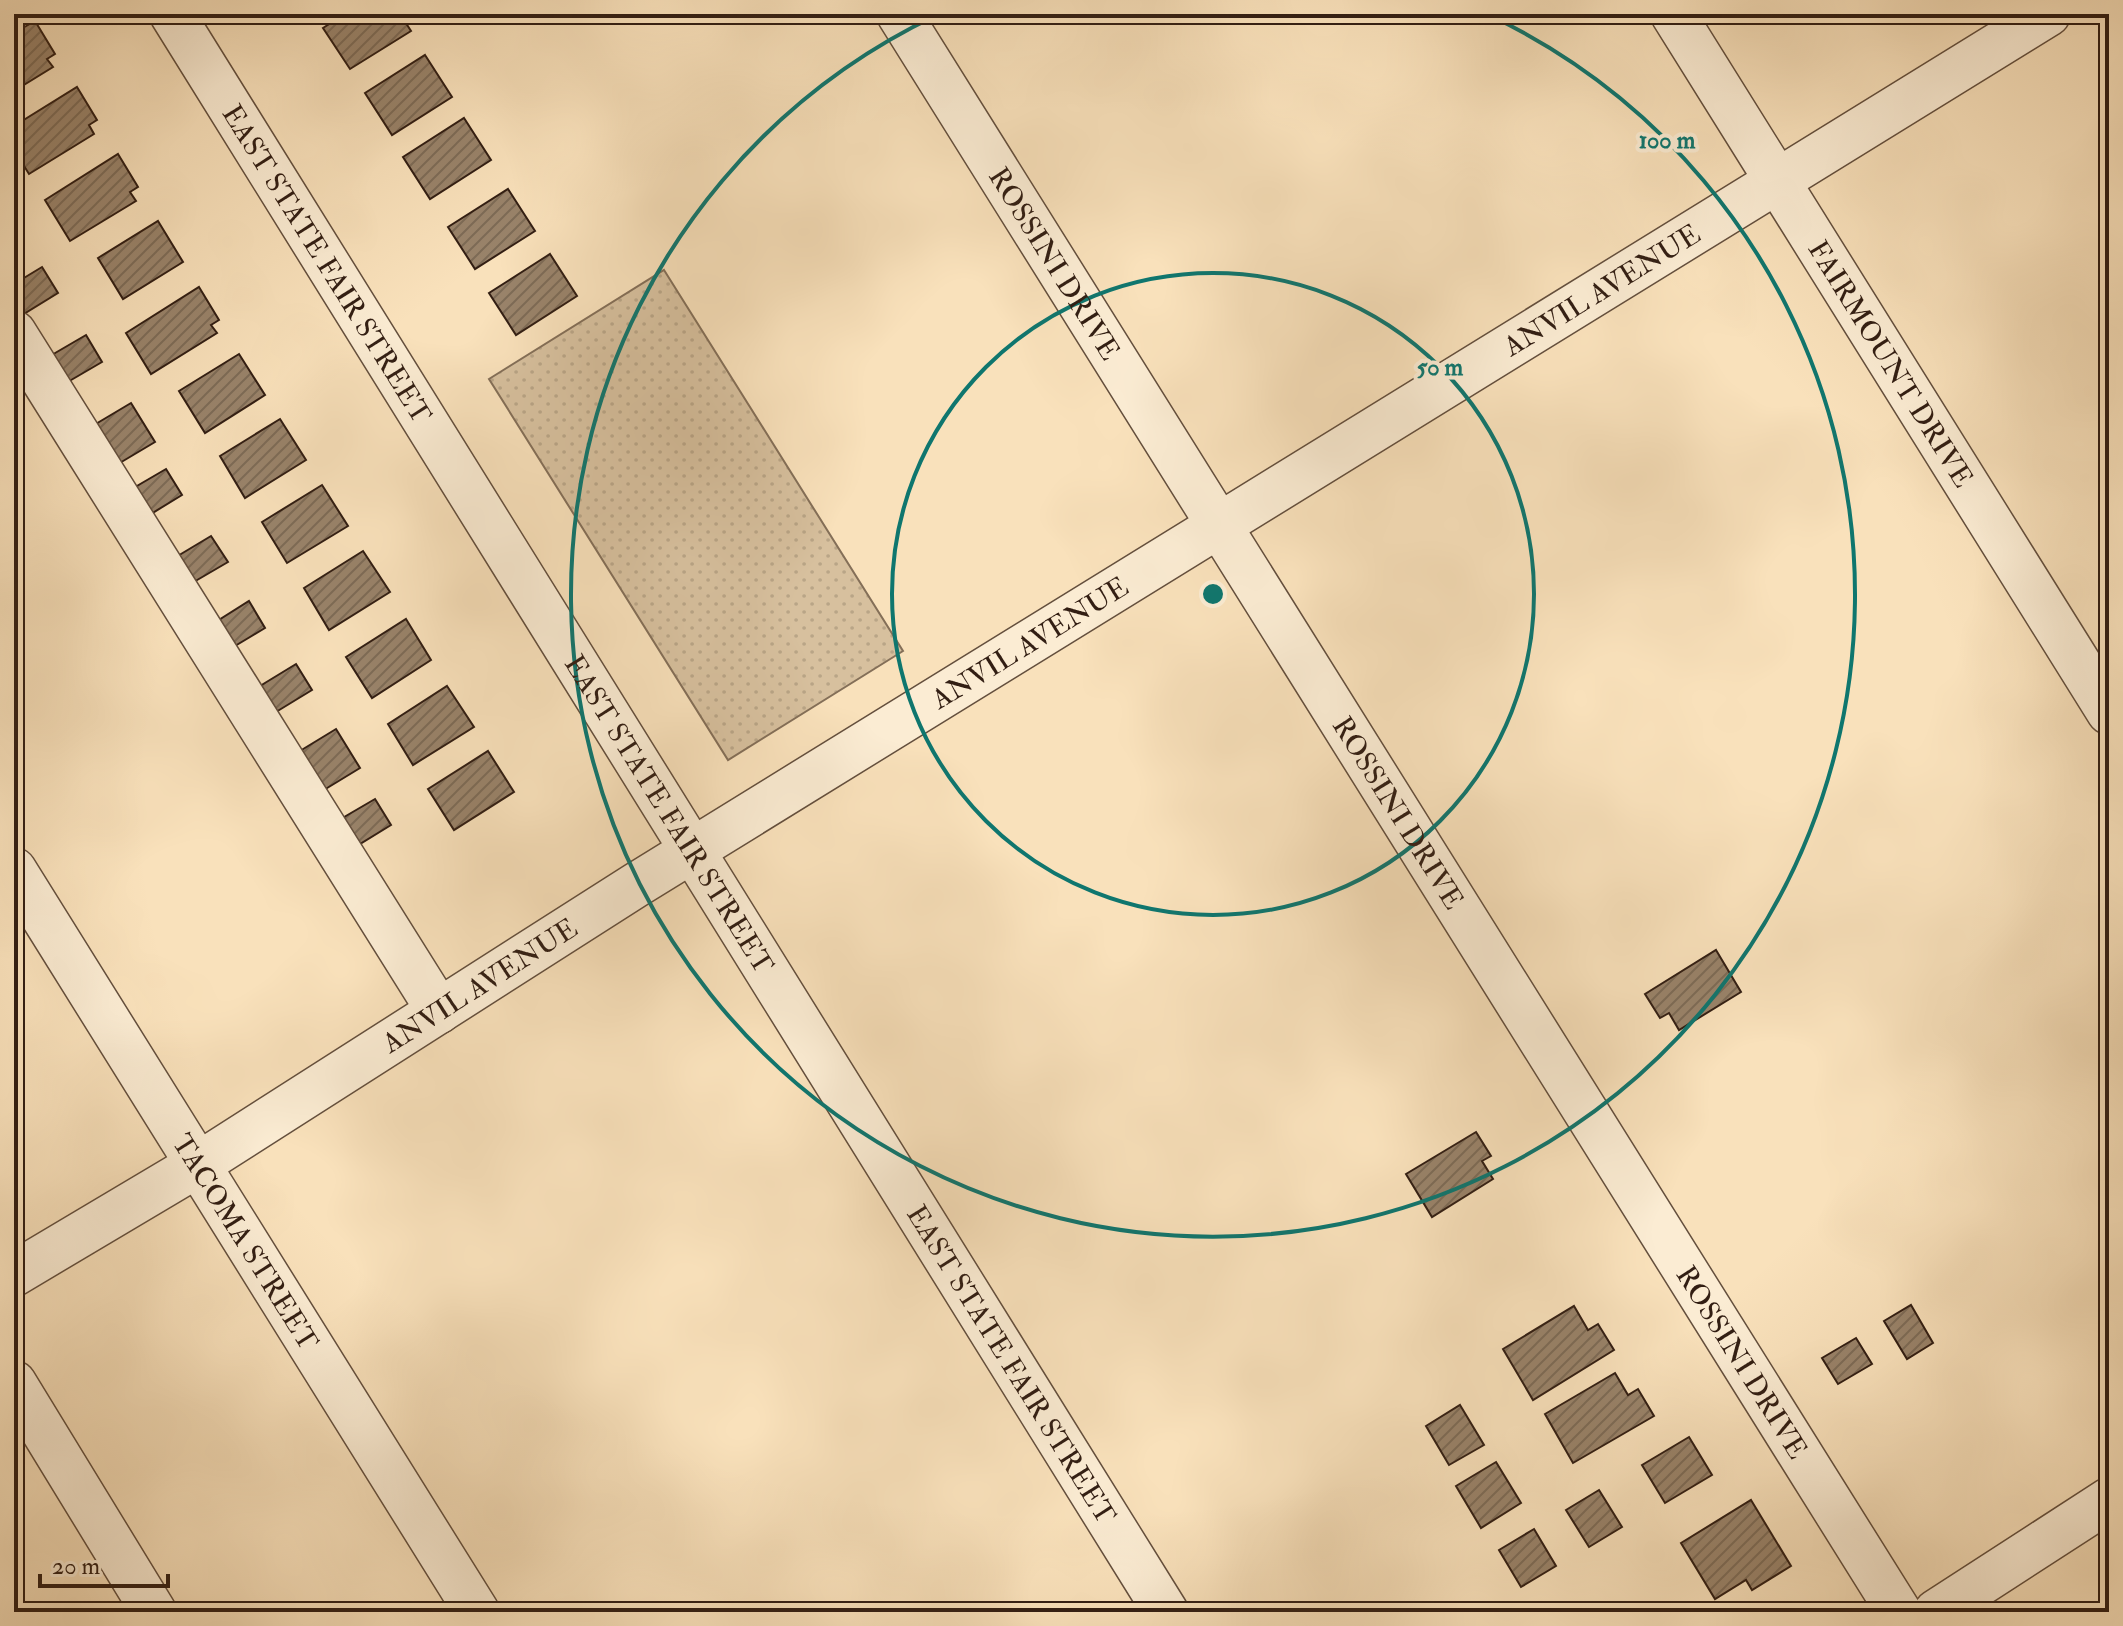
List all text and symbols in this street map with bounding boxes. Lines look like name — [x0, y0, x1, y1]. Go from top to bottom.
street label: EAST STATE FAIR STREET — [214, 99, 438, 430]
text: 100 m — [1639, 125, 1696, 156]
street label: ROSSINI DRIVE — [980, 161, 1127, 367]
street label: ANVIL AVENUE — [1496, 217, 1707, 365]
street label: FAIRMOUNT DRIVE — [1800, 234, 1980, 494]
text: 50 m — [1417, 352, 1464, 383]
street label: ANVIL AVENUE — [925, 570, 1135, 718]
centre of rings — [1199, 580, 1227, 608]
street label: EAST STATE FAIR STREET — [556, 649, 781, 981]
street label: ROSSINI DRIVE — [1324, 710, 1471, 916]
street label: ANVIL AVENUE — [375, 911, 584, 1062]
street label: TACOMA STREET — [164, 1128, 325, 1357]
street label: EAST STATE FAIR STREET — [898, 1199, 1123, 1531]
street label: ROSSINI DRIVE — [1668, 1260, 1815, 1466]
scale bar — [40, 1538, 168, 1588]
text: 20 m — [52, 1551, 101, 1582]

